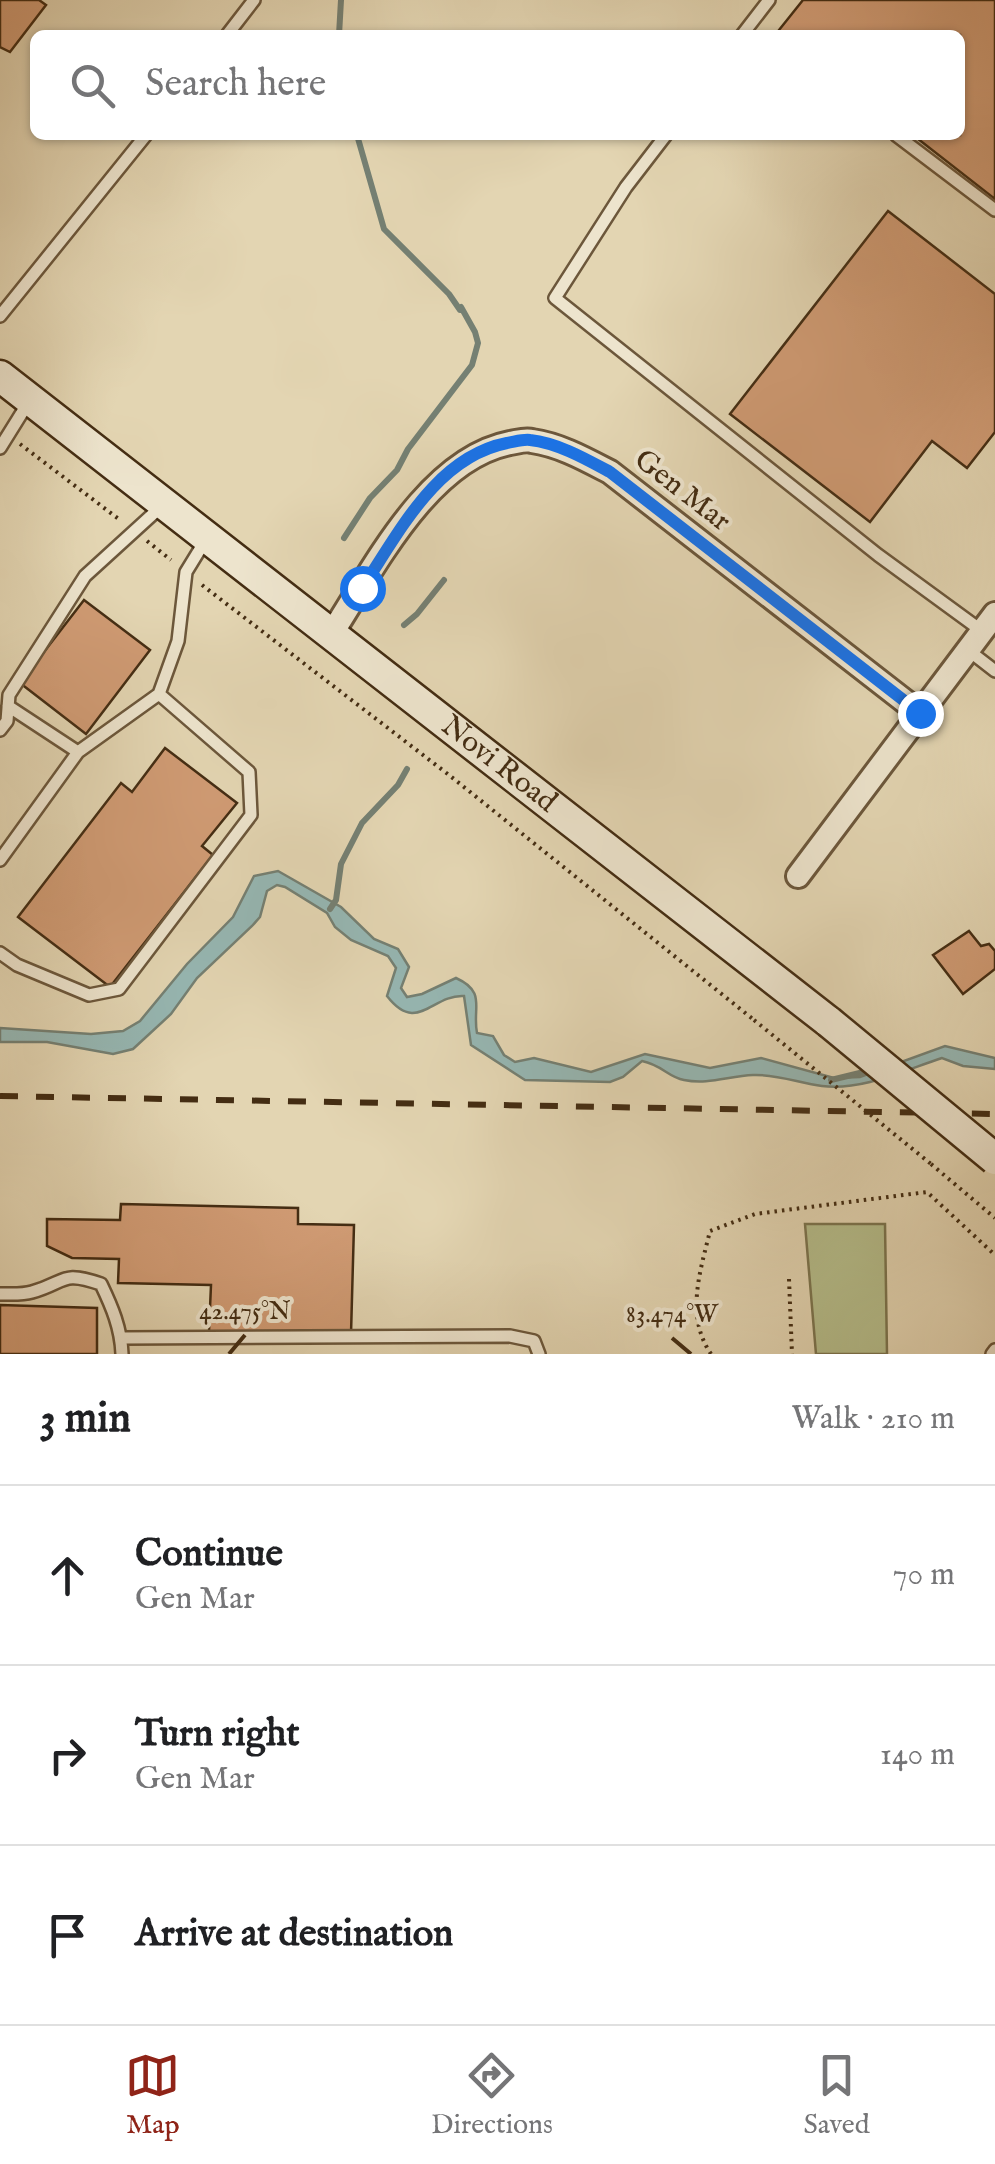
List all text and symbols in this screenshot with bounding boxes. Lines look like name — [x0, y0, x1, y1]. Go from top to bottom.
search box — [30, 30, 965, 140]
icon: search — [65, 58, 120, 113]
text: Search here — [145, 61, 326, 109]
street label: Gen Mar — [626, 441, 738, 541]
route start — [340, 566, 386, 612]
route end — [898, 691, 944, 737]
street label: Novi Road — [433, 707, 565, 822]
text: 42.475°N — [199, 1296, 291, 1328]
text: 83.474°W — [626, 1299, 719, 1331]
text: 3 min — [40, 1393, 131, 1446]
text: Walk · 210 m — [792, 1399, 955, 1440]
text: Continue — [135, 1531, 283, 1579]
icon: ahead — [40, 1548, 95, 1603]
text: 70 m — [893, 1555, 955, 1596]
text: Gen Mar — [135, 1579, 255, 1620]
text: Turn right — [135, 1711, 299, 1759]
icon: right — [40, 1728, 95, 1783]
text: 140 m — [880, 1735, 955, 1776]
text: Gen Mar — [135, 1759, 255, 1800]
icon: arrive — [40, 1908, 95, 1963]
text: Arrive at destination — [135, 1911, 453, 1959]
tab: Map — [125, 2048, 180, 2143]
tab: Directions — [431, 2048, 553, 2143]
tab: Saved — [803, 2048, 870, 2143]

